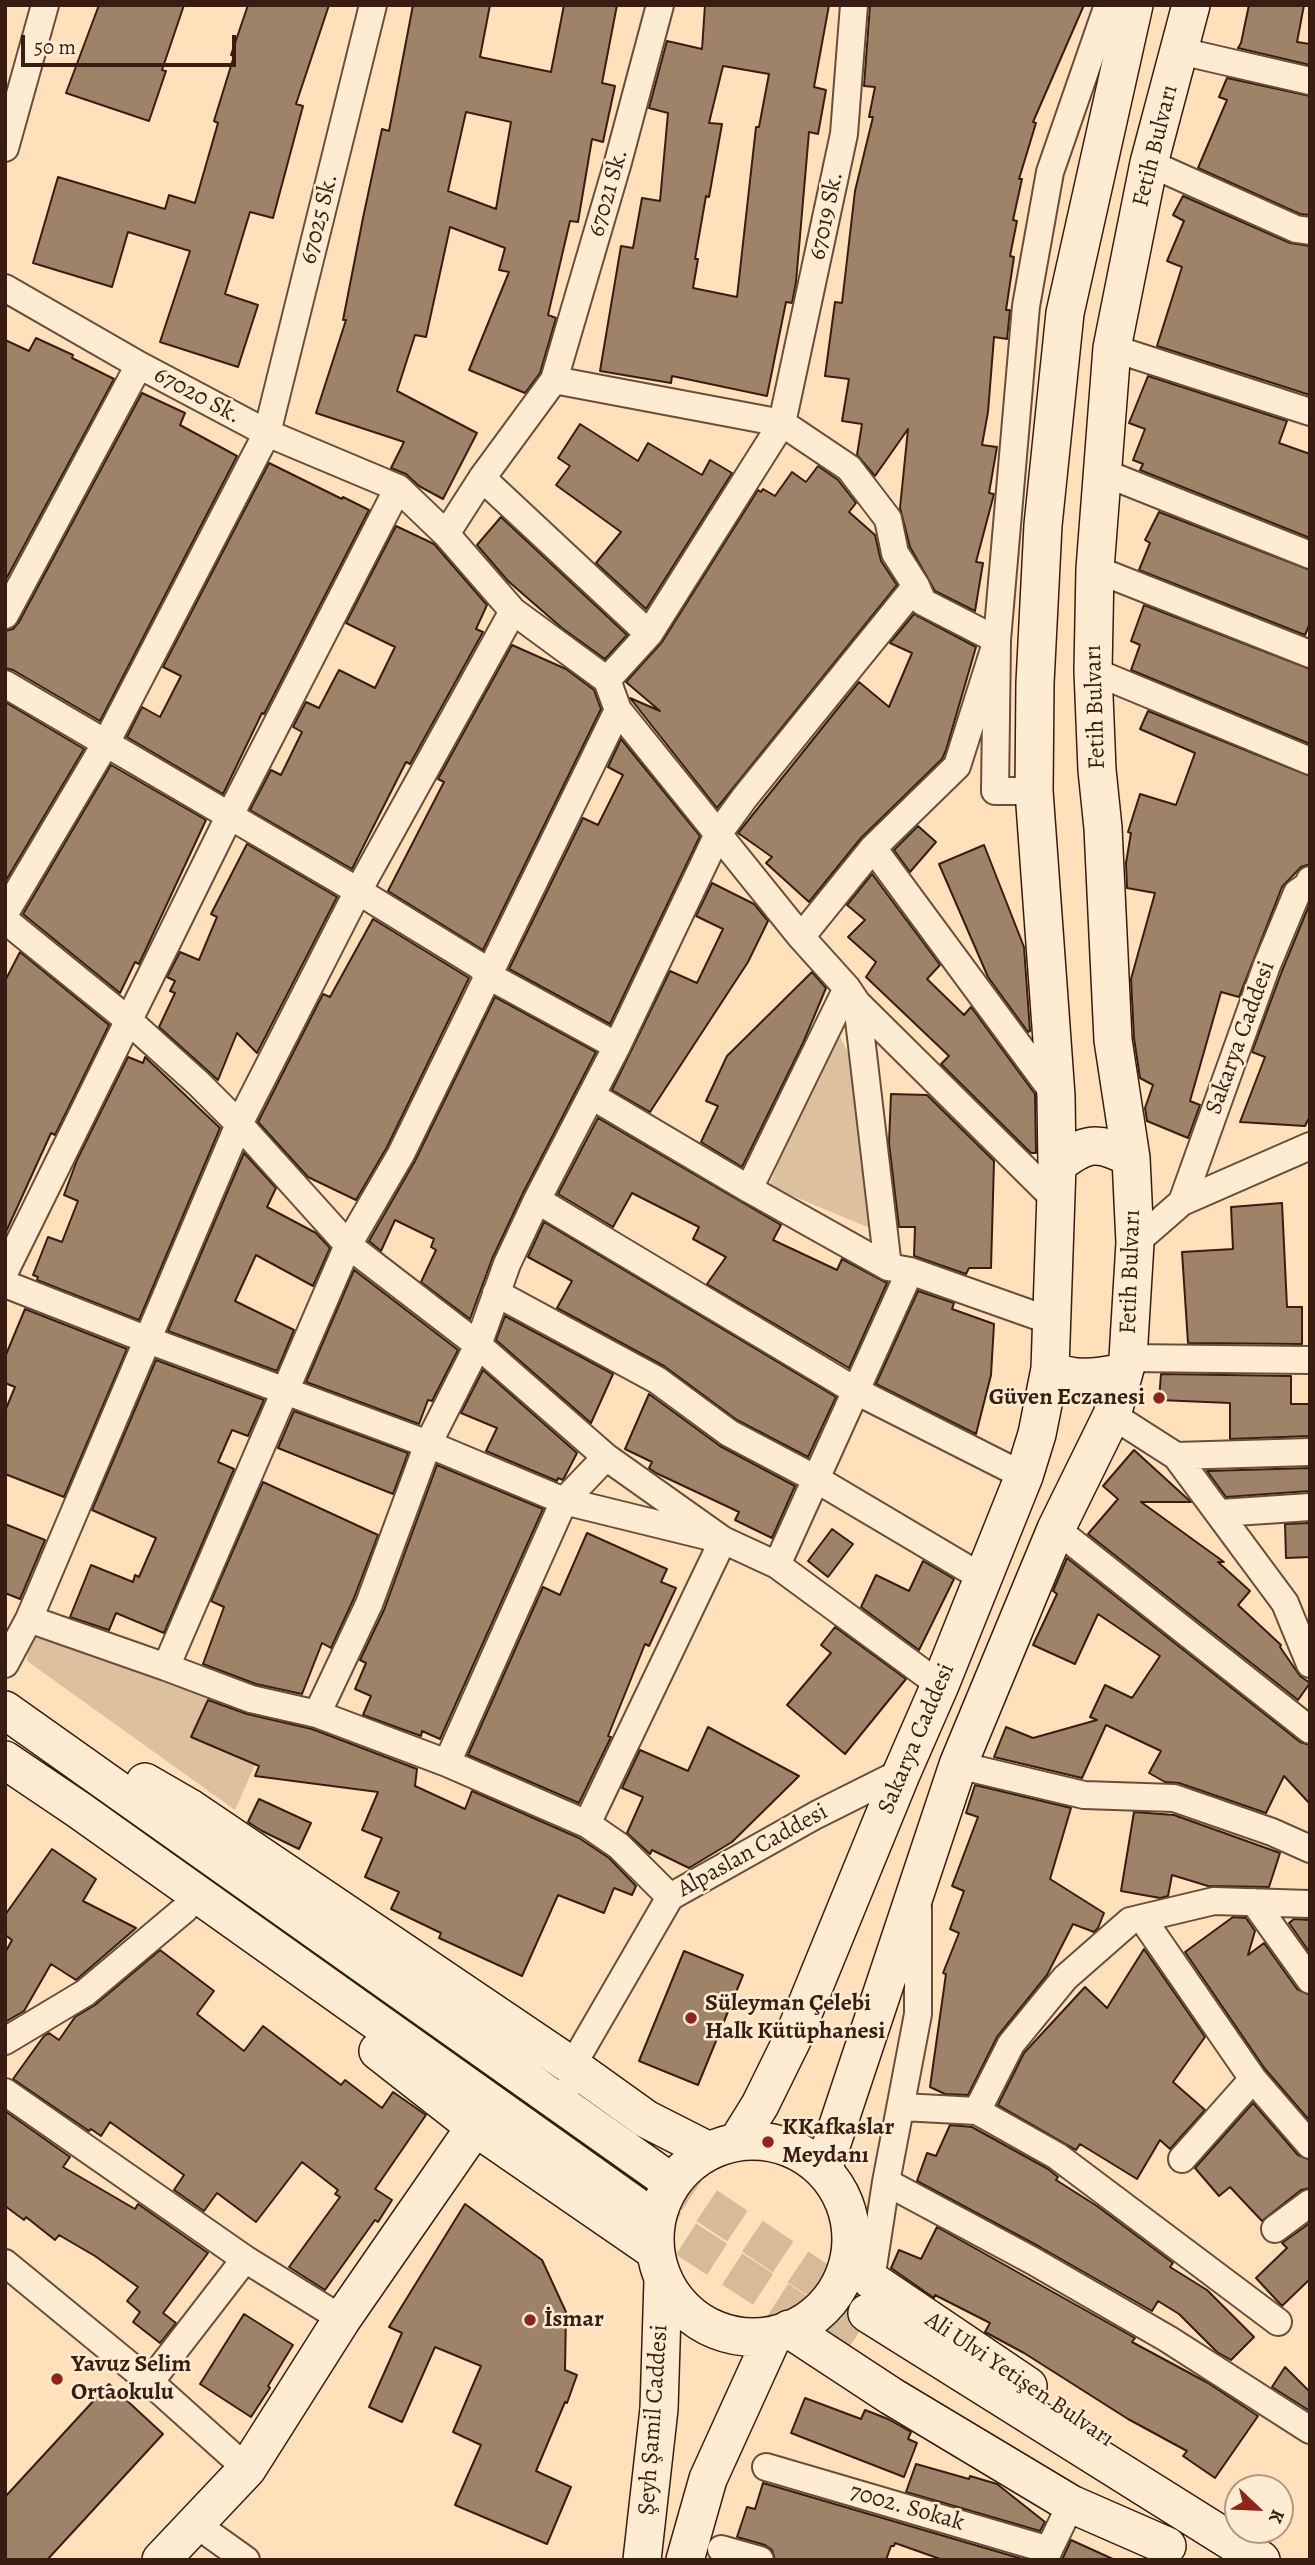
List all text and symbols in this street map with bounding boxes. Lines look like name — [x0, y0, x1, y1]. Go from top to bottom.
scale bar — [24, 21, 240, 65]
text: 50 m — [34, 33, 76, 61]
street label: Fetih Bulvarı — [1127, 82, 1185, 210]
street label: 67021 Sk. — [583, 146, 635, 240]
street label: 67019 Sk. — [804, 169, 850, 263]
street label: 67025 Sk. — [295, 171, 345, 267]
street label: 67020 Sk. — [148, 361, 246, 431]
street label: Fetih Bulvarı — [1079, 644, 1113, 770]
street label: Sakarya Caddesi — [1200, 957, 1282, 1119]
street label: Fetih Bulvarı — [1114, 1209, 1148, 1335]
place label: Güven Eczanesi — [989, 1384, 1145, 1412]
marker: Güven Eczanesi — [1151, 1390, 1167, 1406]
street label: Sakarya Caddesi — [872, 1659, 962, 1819]
street label: Alpaslan Caddesi — [673, 1798, 833, 1904]
place label: Süleyman Çelebi Halk Kütüphanesi — [705, 1990, 885, 2046]
marker: Süleyman Çelebi Halk Kütüphanesi — [683, 2010, 699, 2026]
place label: KKafkaslar Meydanı — [782, 2114, 894, 2170]
marker: KKafkaslar Meydanı — [760, 2134, 776, 2150]
place label: İsmar — [544, 2306, 604, 2334]
street label: Ali Ulvi Yetişen Bulvarı — [919, 2306, 1119, 2454]
marker: İsmar — [522, 2312, 538, 2328]
street label: Şeyh Şamil Caddesi — [633, 2324, 675, 2516]
place label: Yavuz Selim Ortaokulu — [71, 2351, 191, 2407]
marker: Yavuz Selim Ortaokulu — [49, 2371, 65, 2387]
north arrow — [1224, 2474, 1294, 2544]
street label: 7002. Sokak — [846, 2478, 968, 2538]
text: K — [1262, 2506, 1291, 2527]

